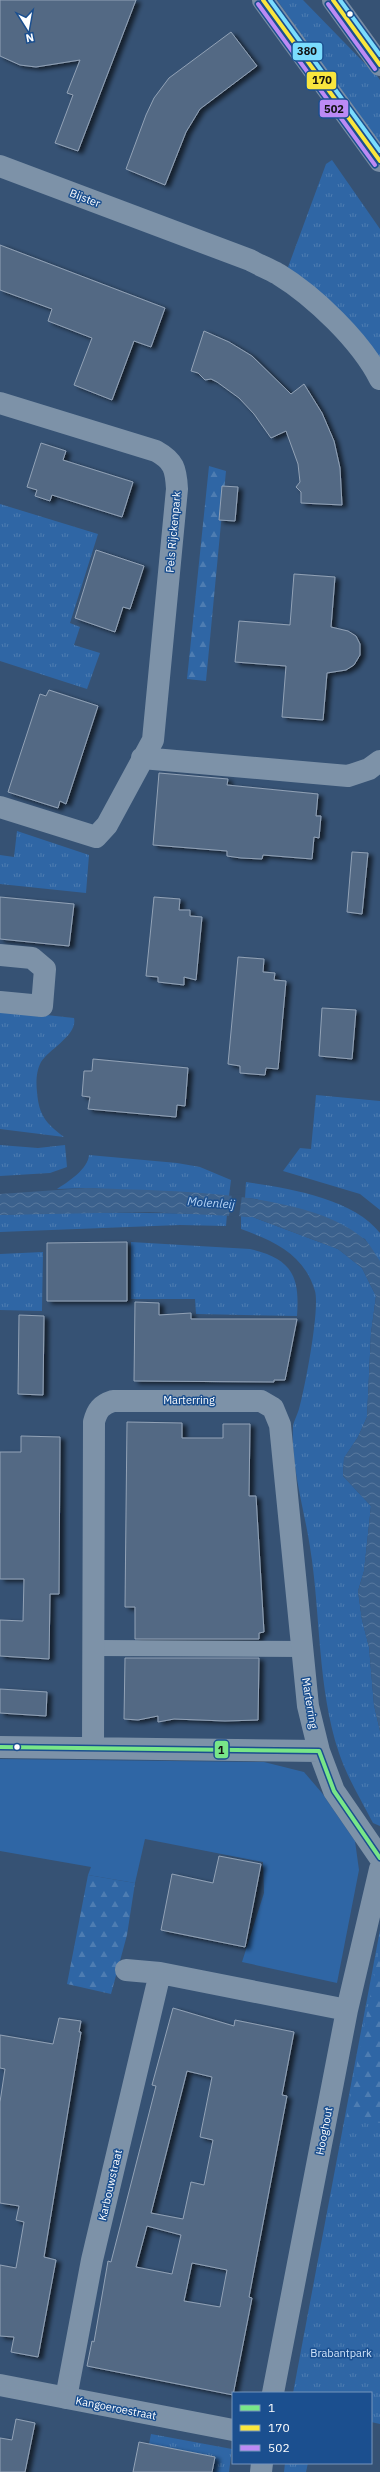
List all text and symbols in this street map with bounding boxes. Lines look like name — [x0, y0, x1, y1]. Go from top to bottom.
north arrow — [8, 8, 48, 48]
unlabelled marker — [345, 9, 355, 19]
text: N — [25, 30, 35, 45]
line badge: 380 — [292, 42, 323, 61]
text: 380 — [297, 44, 317, 58]
line badge: 170 — [306, 71, 337, 90]
text: 170 — [312, 73, 332, 87]
line badge: 502 — [319, 99, 349, 118]
text: 502 — [324, 102, 344, 116]
street label: Bijster — [68, 186, 102, 210]
street label: Pels Rijckenpark — [162, 491, 184, 573]
water label: Molenleij — [187, 1193, 236, 1212]
street label: Marterring — [163, 1393, 215, 1407]
street label: Marterring — [299, 1676, 321, 1730]
line badge: 1 — [214, 1740, 229, 1759]
unlabelled marker — [12, 1742, 22, 1752]
text: 1 — [218, 1743, 225, 1757]
street label: Hooghout — [313, 2106, 336, 2156]
street label: Karbouwstraat — [95, 2148, 125, 2222]
park label: Brabantpark — [310, 2346, 372, 2360]
legend — [232, 2392, 372, 2464]
street label: Kangoeroestraat — [75, 2393, 158, 2423]
text: 1 — [268, 2400, 275, 2415]
text: 170 — [268, 2420, 290, 2435]
text: 502 — [268, 2440, 290, 2455]

